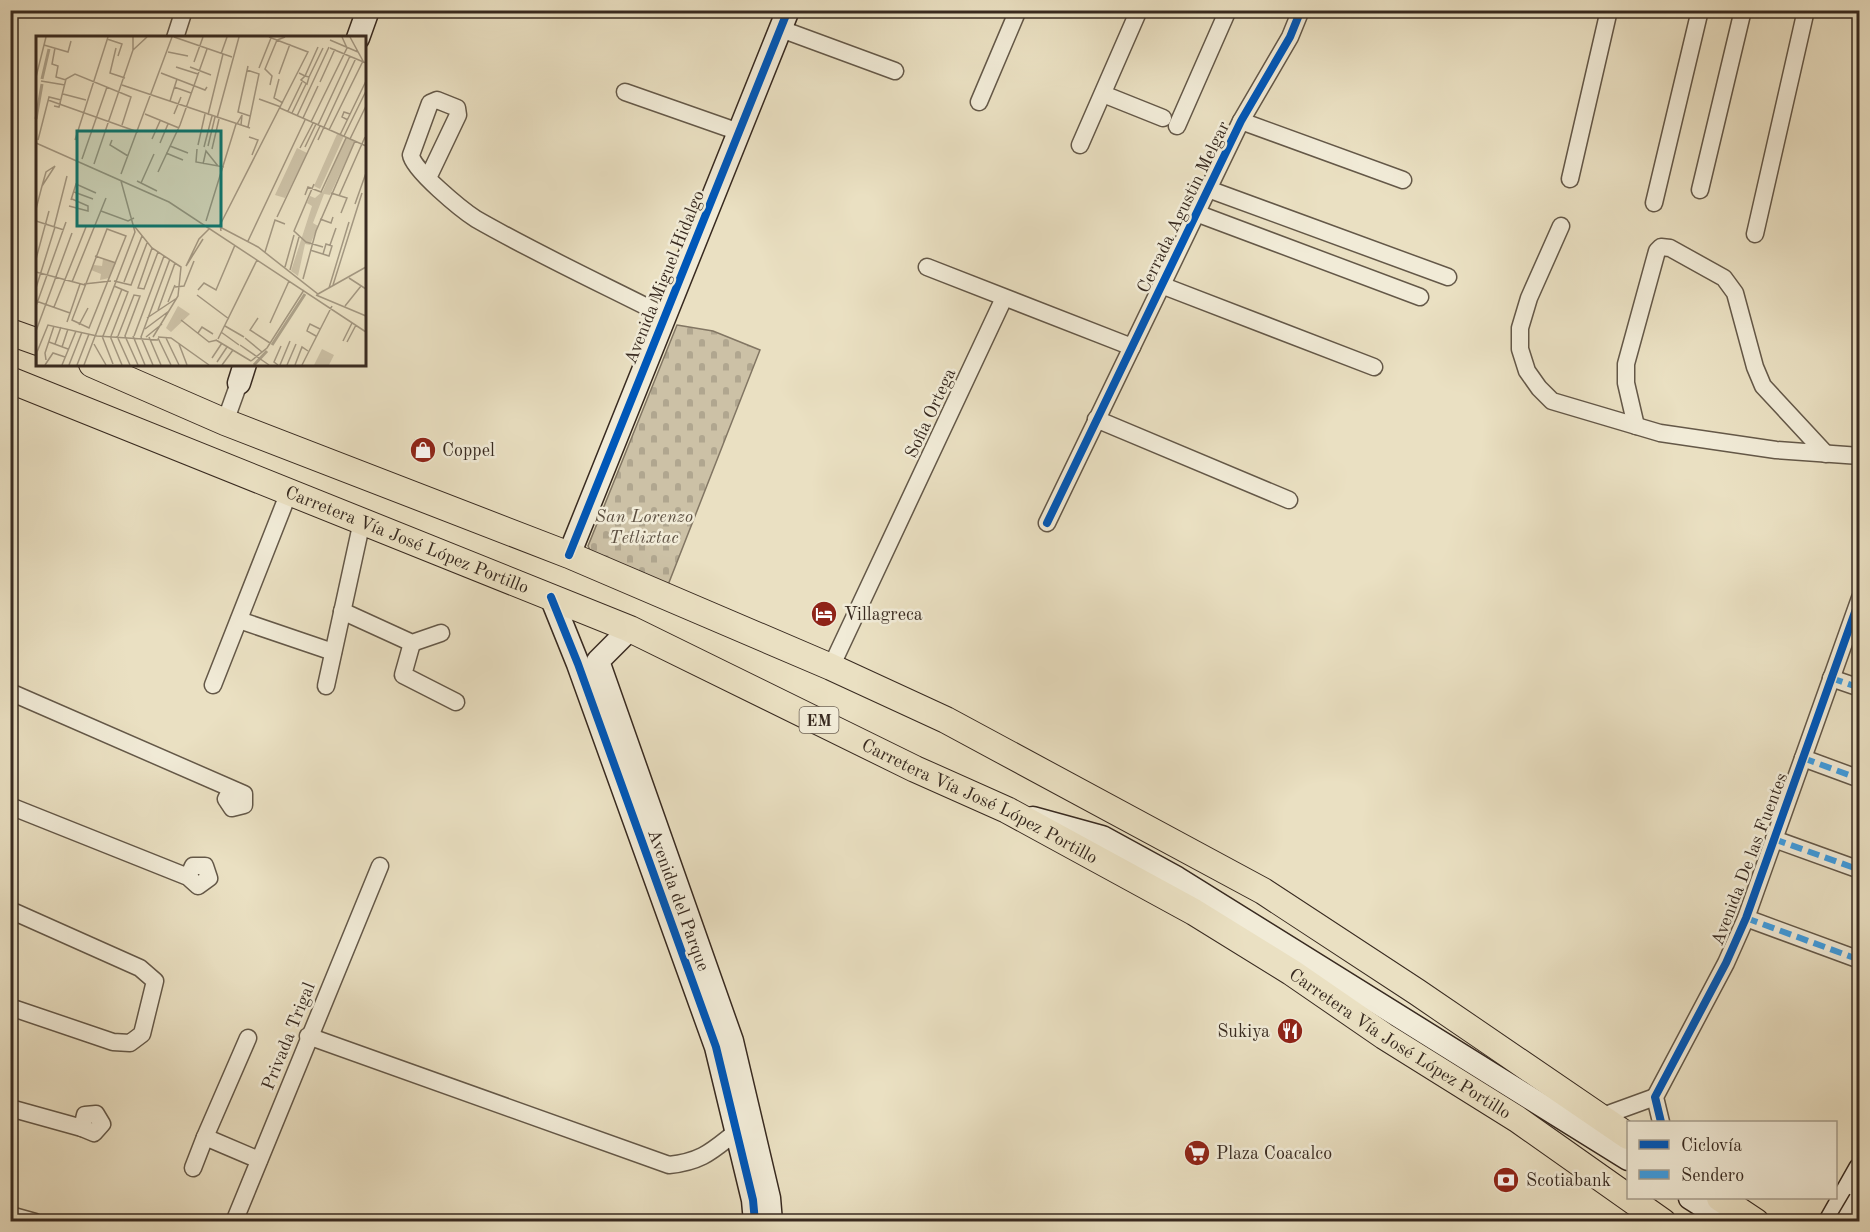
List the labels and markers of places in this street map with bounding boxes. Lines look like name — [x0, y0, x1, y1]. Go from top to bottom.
shop icon: Coppel — [408, 435, 438, 465]
place label: Coppel — [442, 442, 495, 460]
hotel icon: Villagreca — [809, 599, 839, 629]
place label: Villagreca — [844, 606, 923, 624]
restaurant icon: Sukiya — [1275, 1016, 1305, 1046]
place label: Sukiya — [1217, 1023, 1270, 1041]
supermarket icon: Plaza Coacalco — [1182, 1138, 1212, 1168]
place label: Plaza Coacalco — [1216, 1145, 1332, 1163]
bank icon: Scotiabank — [1491, 1165, 1521, 1195]
place label: Scotiabank — [1526, 1172, 1611, 1190]

